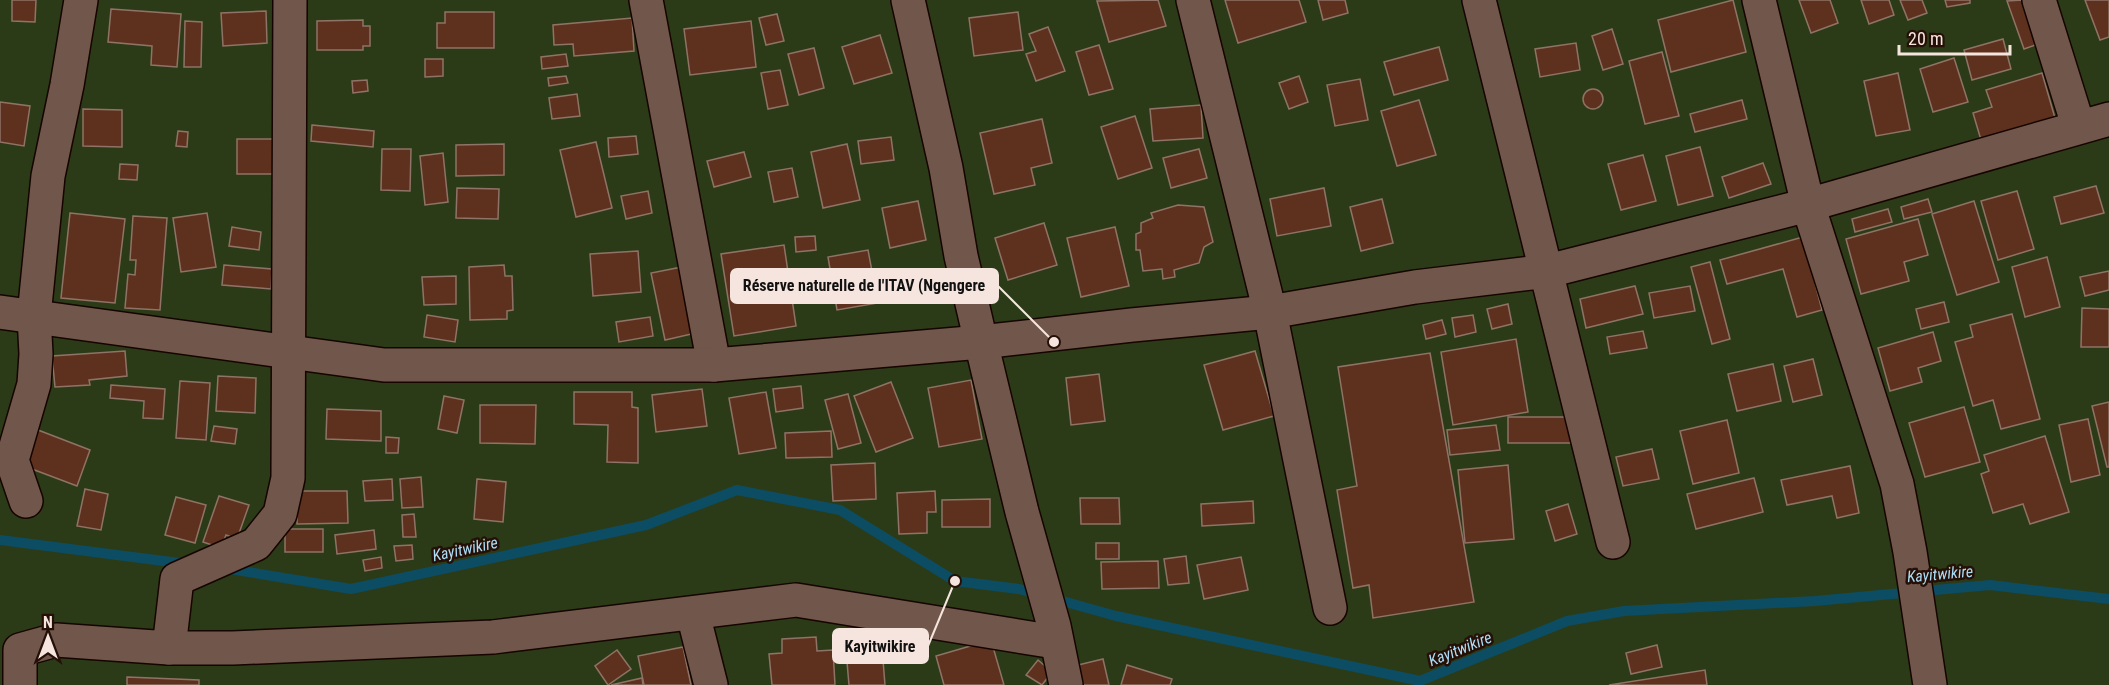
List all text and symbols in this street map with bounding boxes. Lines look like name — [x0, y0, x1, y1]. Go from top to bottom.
scale bar — [1899, 18, 2010, 56]
text: 20 m — [1908, 28, 1943, 49]
callout: Réserve naturelle de l'ITAV (Ngengere — [731, 269, 998, 303]
text: Réserve naturelle de l'ITAV (Ngengere — [743, 276, 986, 295]
water label: Kayitwikire — [431, 533, 499, 565]
water label: Kayitwikire — [1906, 562, 1974, 586]
north arrow — [18, 607, 78, 667]
text: N — [43, 613, 53, 632]
water label: Kayitwikire — [1426, 628, 1494, 670]
callout: Kayitwikire — [833, 629, 928, 663]
text: Kayitwikire — [845, 637, 916, 656]

